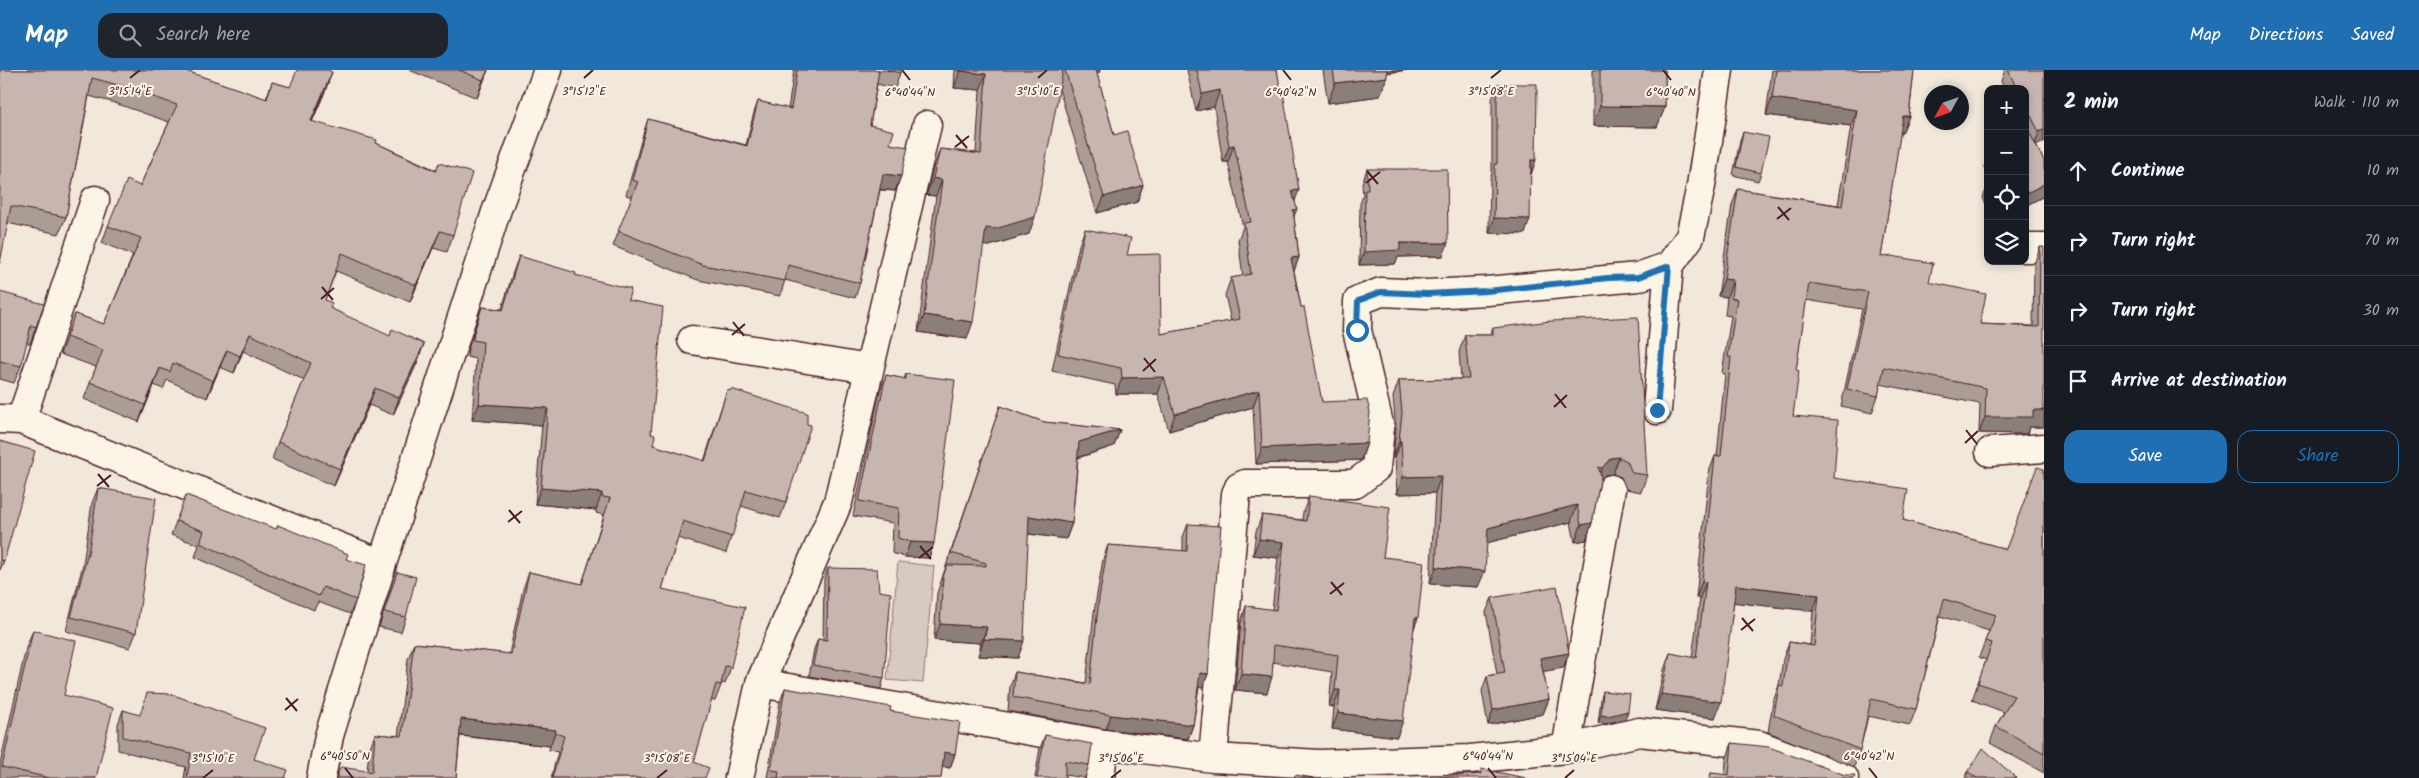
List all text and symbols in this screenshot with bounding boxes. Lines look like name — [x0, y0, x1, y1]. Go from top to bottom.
search box — [98, 13, 448, 58]
text: Map — [25, 16, 68, 55]
text: Search here — [156, 20, 250, 50]
icon: search — [116, 21, 144, 49]
text: Map — [2189, 21, 2221, 50]
text: Directions — [2249, 21, 2323, 50]
text: Saved — [2351, 21, 2394, 50]
text: 3°15'14"E — [108, 82, 153, 101]
text: 3°15'12"E — [562, 82, 607, 101]
text: 3°15'10"E — [1016, 82, 1061, 101]
text: 3°15'08"E — [1467, 82, 1516, 101]
text: 6°40'44"N — [885, 83, 935, 102]
text: 6°40'42"N — [1266, 83, 1316, 102]
text: 6°40'40"N — [1646, 83, 1696, 102]
north arrow — [1924, 85, 1969, 130]
map controls — [1984, 85, 2029, 265]
button: + — [1984, 85, 2029, 130]
text: 2 min — [2064, 86, 2119, 119]
text: Walk · 110 m — [2314, 90, 2399, 115]
button: − — [1984, 130, 2029, 175]
text: Continue — [2111, 156, 2184, 186]
icon: ahead — [2064, 157, 2092, 185]
text: 10 m — [2367, 158, 2399, 183]
button: locate — [1984, 175, 2029, 220]
button: layers — [1984, 220, 2029, 265]
text: Turn right — [2111, 226, 2196, 256]
icon: right — [2064, 227, 2092, 255]
text: 70 m — [2364, 228, 2399, 253]
text: Turn right — [2111, 296, 2196, 326]
icon: right — [2064, 297, 2092, 325]
text: 30 m — [2363, 298, 2399, 323]
route start — [1346, 319, 1369, 342]
text: Arrive at destination — [2111, 366, 2287, 396]
icon: arrive — [2064, 367, 2092, 395]
route end — [1646, 399, 1669, 422]
button: Save — [2064, 430, 2227, 483]
button: Share — [2237, 430, 2399, 483]
text: 6°40'50"N — [320, 747, 370, 766]
text: 6°40'44"N — [1463, 747, 1513, 766]
text: 6°40'42"N — [1844, 747, 1894, 766]
text: 3°15'10"E — [191, 749, 236, 768]
text: 3°15'08"E — [643, 749, 692, 768]
text: 3°15'06"E — [1098, 749, 1145, 768]
text: 3°15'04"E — [1551, 749, 1598, 768]

